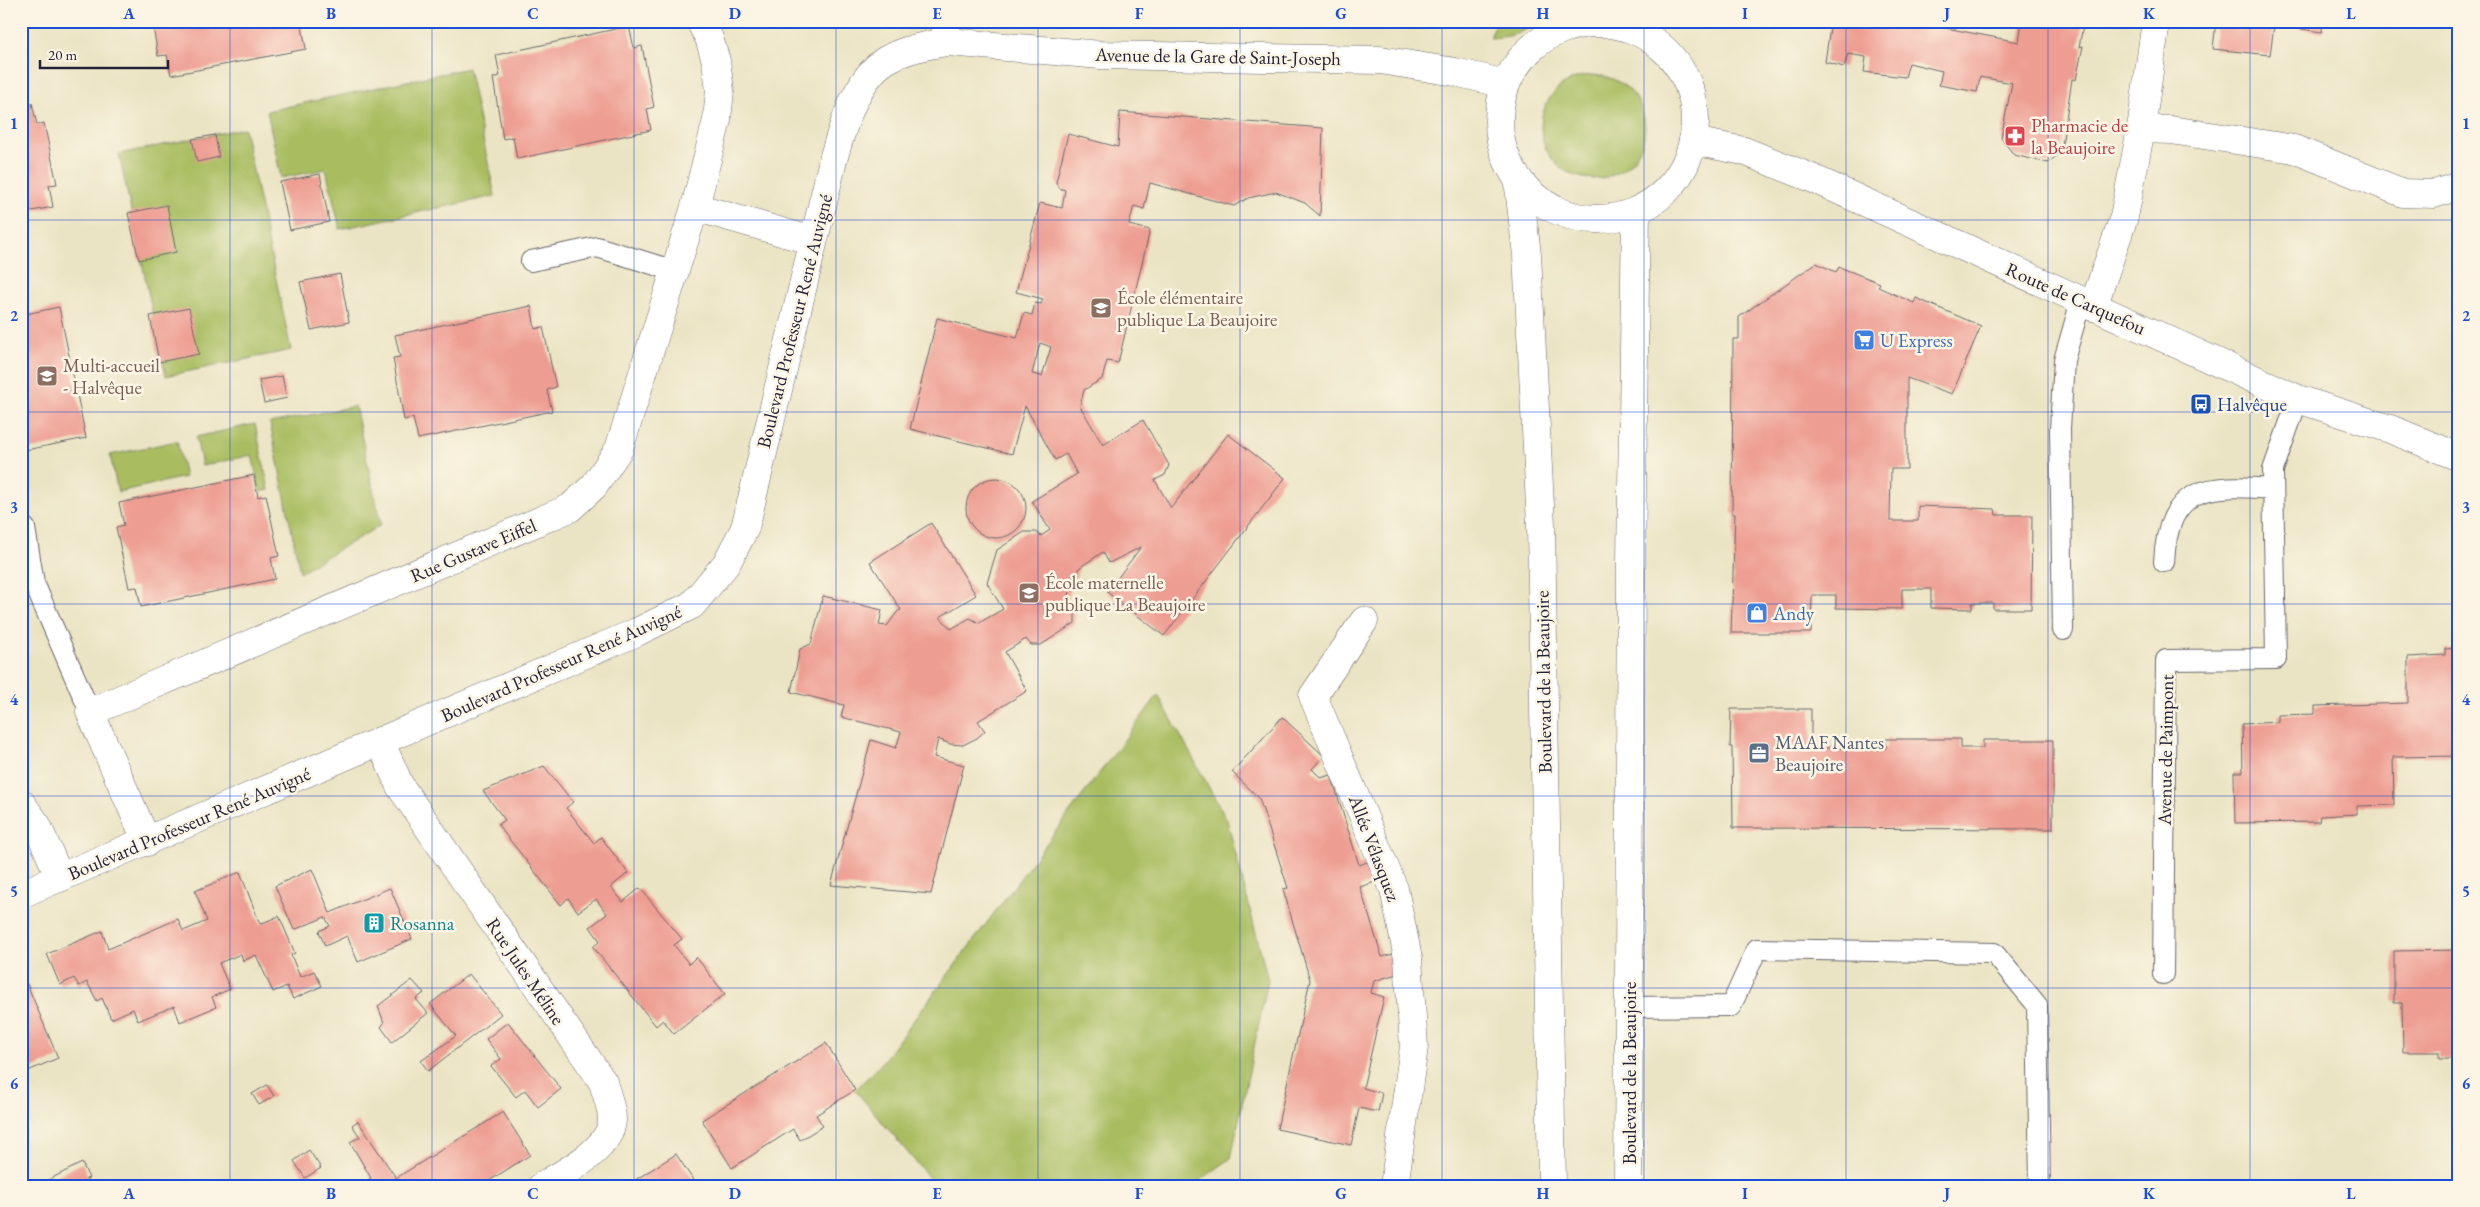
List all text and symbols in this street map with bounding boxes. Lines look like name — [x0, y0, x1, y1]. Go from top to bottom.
text: A — [122, 3, 135, 24]
text: B — [326, 3, 336, 24]
text: C — [527, 3, 539, 24]
text: D — [729, 3, 741, 24]
text: E — [932, 3, 942, 24]
text: F — [1135, 3, 1144, 24]
text: G — [1335, 3, 1347, 24]
text: H — [1537, 3, 1550, 24]
text: I — [1742, 3, 1748, 24]
text: J — [1942, 3, 1950, 24]
text: K — [2143, 3, 2156, 24]
text: L — [2346, 3, 2356, 24]
scale bar — [40, 38, 168, 70]
street label: Avenue de la Gare de Saint-Joseph — [1094, 42, 1341, 71]
text: 20 m — [48, 45, 77, 64]
text: 1 — [10, 113, 18, 134]
place label: Pharmacie de la Beaujoire — [2031, 113, 2128, 160]
text: 1 — [2462, 113, 2470, 134]
pharmacy icon: Pharmacie de la Beaujoire — [2003, 124, 2027, 148]
street label: Boulevard Professeur René Auvigné — [751, 191, 838, 451]
street label: Route de Carquefou — [2002, 256, 2150, 341]
place label: École élémentaire publique La Beaujoire — [1117, 285, 1277, 332]
school or university icon: École élémentaire publique La Beaujoire — [1089, 296, 1113, 320]
text: 2 — [10, 305, 19, 326]
text: 2 — [2462, 305, 2471, 326]
supermarket icon: U Express — [1852, 328, 1876, 352]
place label: U Express — [1880, 328, 1953, 353]
place label: Multi-accueil - Halvêque — [63, 353, 160, 400]
school or university icon: Multi-accueil - Halvêque — [35, 364, 59, 388]
bus stop icon: Halvêque — [2189, 392, 2213, 416]
place label: Halvêque — [2217, 392, 2287, 417]
text: 3 — [10, 497, 18, 518]
text: 3 — [2462, 497, 2470, 518]
street label: Rue Gustave Eiffel — [406, 512, 541, 588]
place label: École maternelle publique La Beaujoire — [1045, 570, 1205, 617]
school or university icon: École maternelle publique La Beaujoire — [1017, 581, 1041, 605]
street label: Boulevard de la Beaujoire — [1529, 590, 1558, 774]
street label: Boulevard Professeur René Auvigné — [437, 599, 686, 728]
shop icon: Andy — [1745, 601, 1769, 625]
place label: Andy — [1772, 601, 1815, 626]
street label: Avenue de Paimpont — [2152, 674, 2179, 827]
text: 4 — [10, 689, 19, 710]
text: 4 — [2462, 689, 2471, 710]
place label: MAAF Nantes Beaujoire — [1775, 730, 1884, 777]
office icon: MAAF Nantes Beaujoire — [1747, 741, 1771, 765]
street label: Boulevard Professeur René Auvigné — [64, 761, 314, 886]
street label: Allée Vélasquez — [1342, 791, 1407, 906]
text: 5 — [10, 881, 18, 902]
text: 5 — [2462, 881, 2470, 902]
building icon: Rosanna — [362, 911, 386, 935]
place label: Rosanna — [390, 911, 455, 936]
street label: Rue Jules Méline — [481, 913, 571, 1030]
street label: Boulevard de la Beaujoire — [1617, 982, 1642, 1164]
text: 6 — [10, 1073, 19, 1094]
text: 6 — [2462, 1073, 2471, 1094]
text: A — [122, 1183, 135, 1204]
text: B — [326, 1183, 336, 1204]
text: C — [527, 1183, 539, 1204]
text: D — [729, 1183, 741, 1204]
text: E — [932, 1183, 942, 1204]
text: F — [1135, 1183, 1144, 1204]
text: G — [1335, 1183, 1347, 1204]
text: H — [1537, 1183, 1550, 1204]
text: I — [1742, 1183, 1748, 1204]
text: J — [1942, 1183, 1950, 1204]
text: K — [2143, 1183, 2156, 1204]
text: L — [2346, 1183, 2356, 1204]

